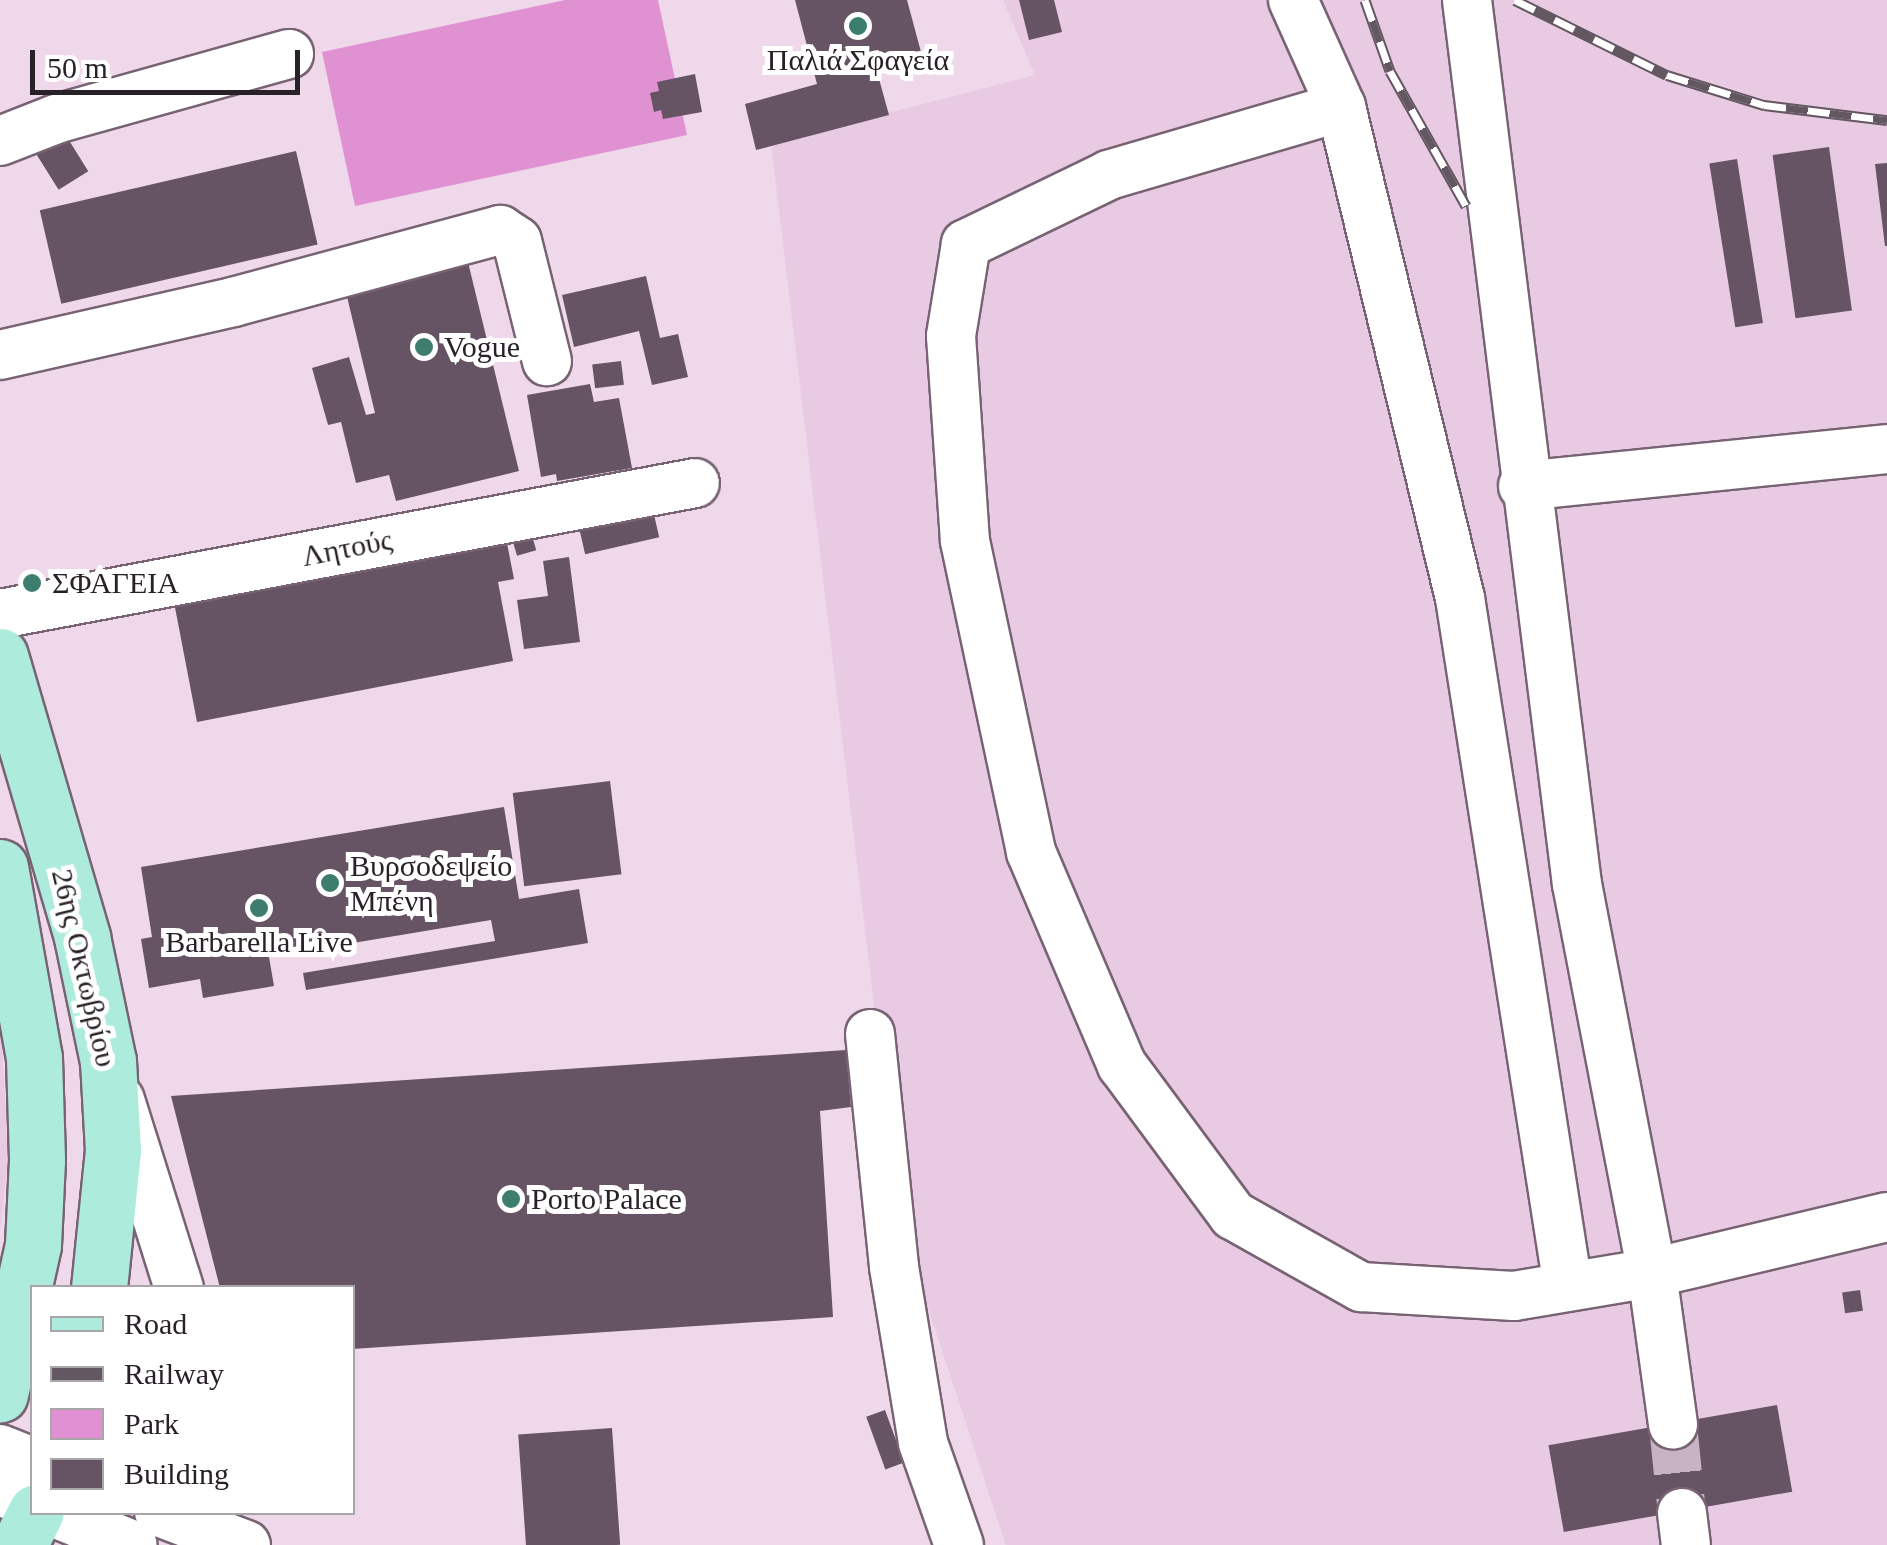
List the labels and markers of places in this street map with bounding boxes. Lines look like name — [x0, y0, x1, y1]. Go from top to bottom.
marker: Παλιά Σφαγεία — [847, 15, 869, 37]
place label: Παλιά Σφαγεία — [767, 42, 949, 78]
place label: Vogue — [444, 329, 520, 365]
marker: Vogue — [413, 336, 435, 358]
place label: ΣΦΑΓΕΙΑ — [52, 565, 179, 601]
marker: ΣΦΑΓΕΙΑ — [21, 572, 43, 594]
place label: Βυρσοδεψείο Μπένη — [350, 848, 512, 918]
marker: Βυρσοδεψείο Μπένη — [319, 872, 341, 894]
marker: Barbarella Live — [248, 897, 270, 919]
place label: Barbarella Live — [165, 924, 353, 960]
place label: Porto Palace — [531, 1181, 682, 1217]
marker: Porto Palace — [500, 1188, 522, 1210]

